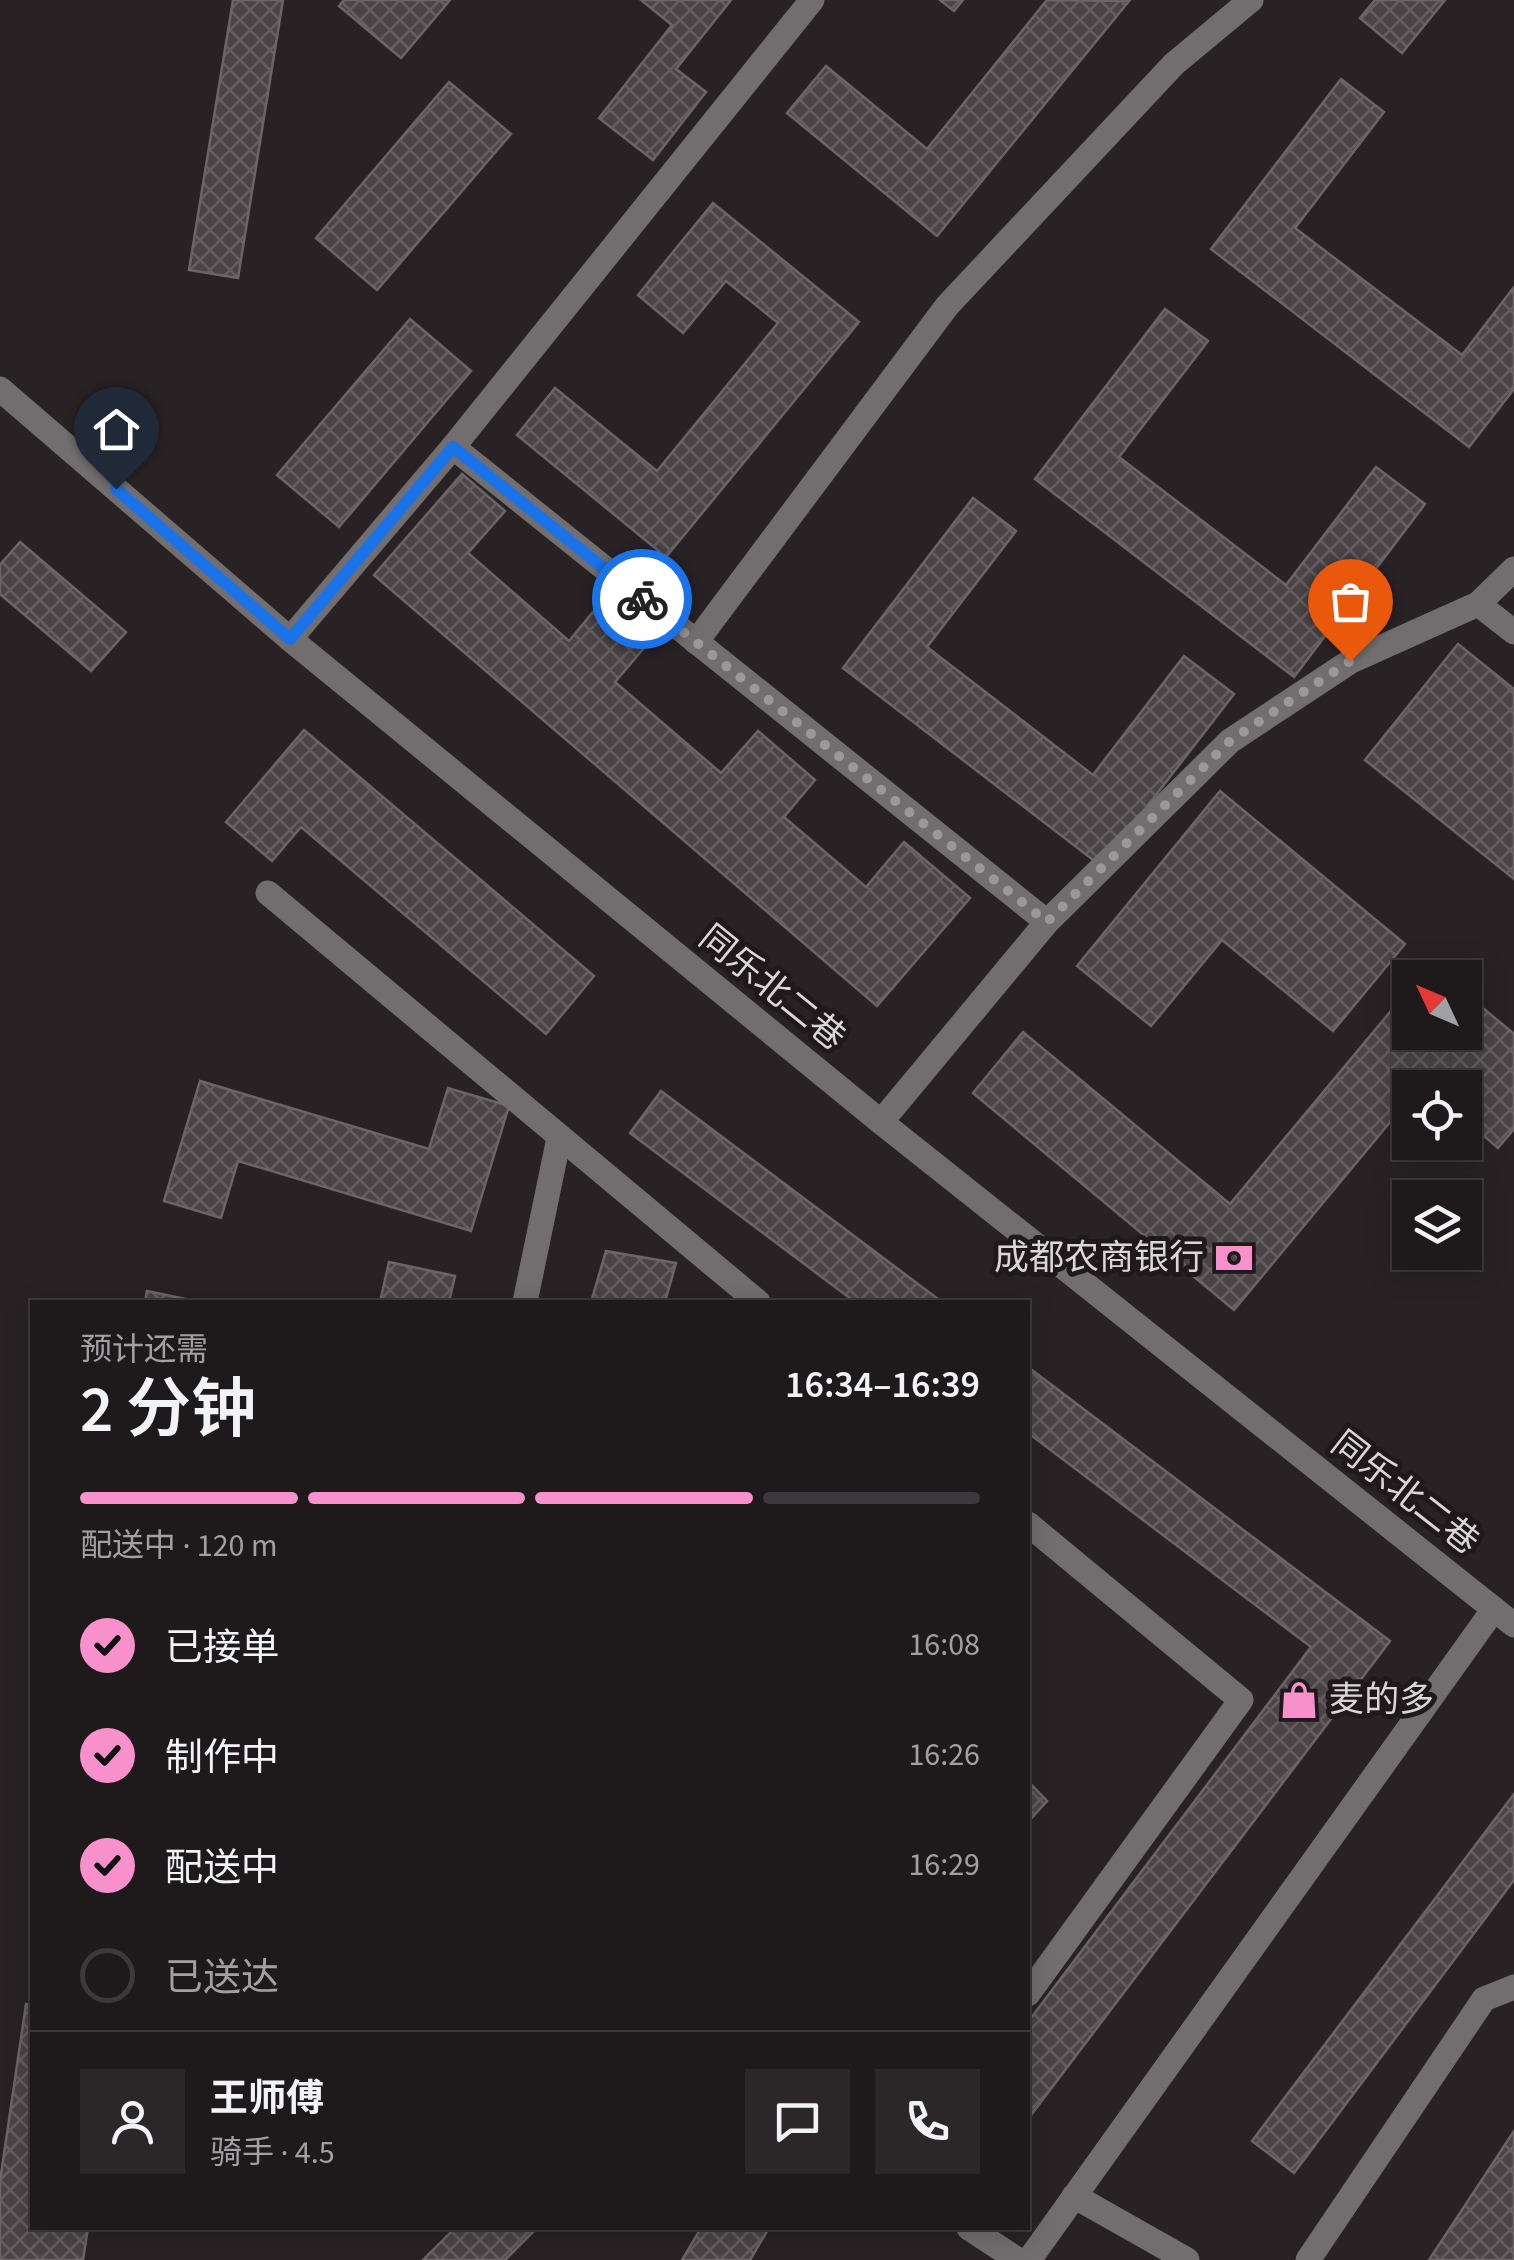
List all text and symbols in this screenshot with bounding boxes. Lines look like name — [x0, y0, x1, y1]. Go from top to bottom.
pin — [74, 387, 159, 490]
icon: home — [89, 402, 144, 457]
courier — [592, 549, 692, 649]
pin — [1308, 559, 1393, 662]
icon: bike — [615, 572, 670, 627]
icon: bag — [1323, 574, 1378, 629]
street label: 同乐北二巷 — [688, 914, 856, 1062]
north arrow — [1392, 960, 1482, 1050]
map controls — [1392, 960, 1482, 1270]
button: locate — [1392, 1070, 1482, 1160]
button: layers — [1392, 1180, 1482, 1270]
place label: 成都农商银行 — [994, 1233, 1204, 1283]
bank icon: 成都农商银行 — [1213, 1237, 1255, 1279]
text: 预计还需 — [80, 1327, 208, 1373]
text: 16:34–16:39 — [785, 1358, 980, 1412]
text: 2 分钟 — [80, 1364, 256, 1457]
street label: 同乐北二巷 — [1321, 1419, 1489, 1567]
text: 配送中 · 120 m — [80, 1523, 277, 1569]
icon: check — [80, 1618, 135, 1673]
text: 已接单 — [165, 1621, 279, 1675]
text: 16:08 — [908, 1622, 980, 1668]
place label: 麦的多 — [1329, 1675, 1434, 1725]
shop icon: 麦的多 — [1278, 1679, 1320, 1721]
icon: check — [80, 1728, 135, 1783]
text: 制作中 — [165, 1731, 279, 1785]
text: 16:26 — [908, 1732, 980, 1778]
icon: check — [80, 1838, 135, 1893]
text: 配送中 — [165, 1841, 279, 1895]
text: 16:29 — [908, 1842, 980, 1888]
text: 已送达 — [165, 1951, 279, 2005]
button: person — [80, 2069, 185, 2174]
button: chat — [745, 2069, 850, 2174]
button: phone — [875, 2069, 980, 2174]
text: 王师傅 — [210, 2072, 324, 2126]
text: 骑手 · 4.5 — [210, 2130, 335, 2176]

